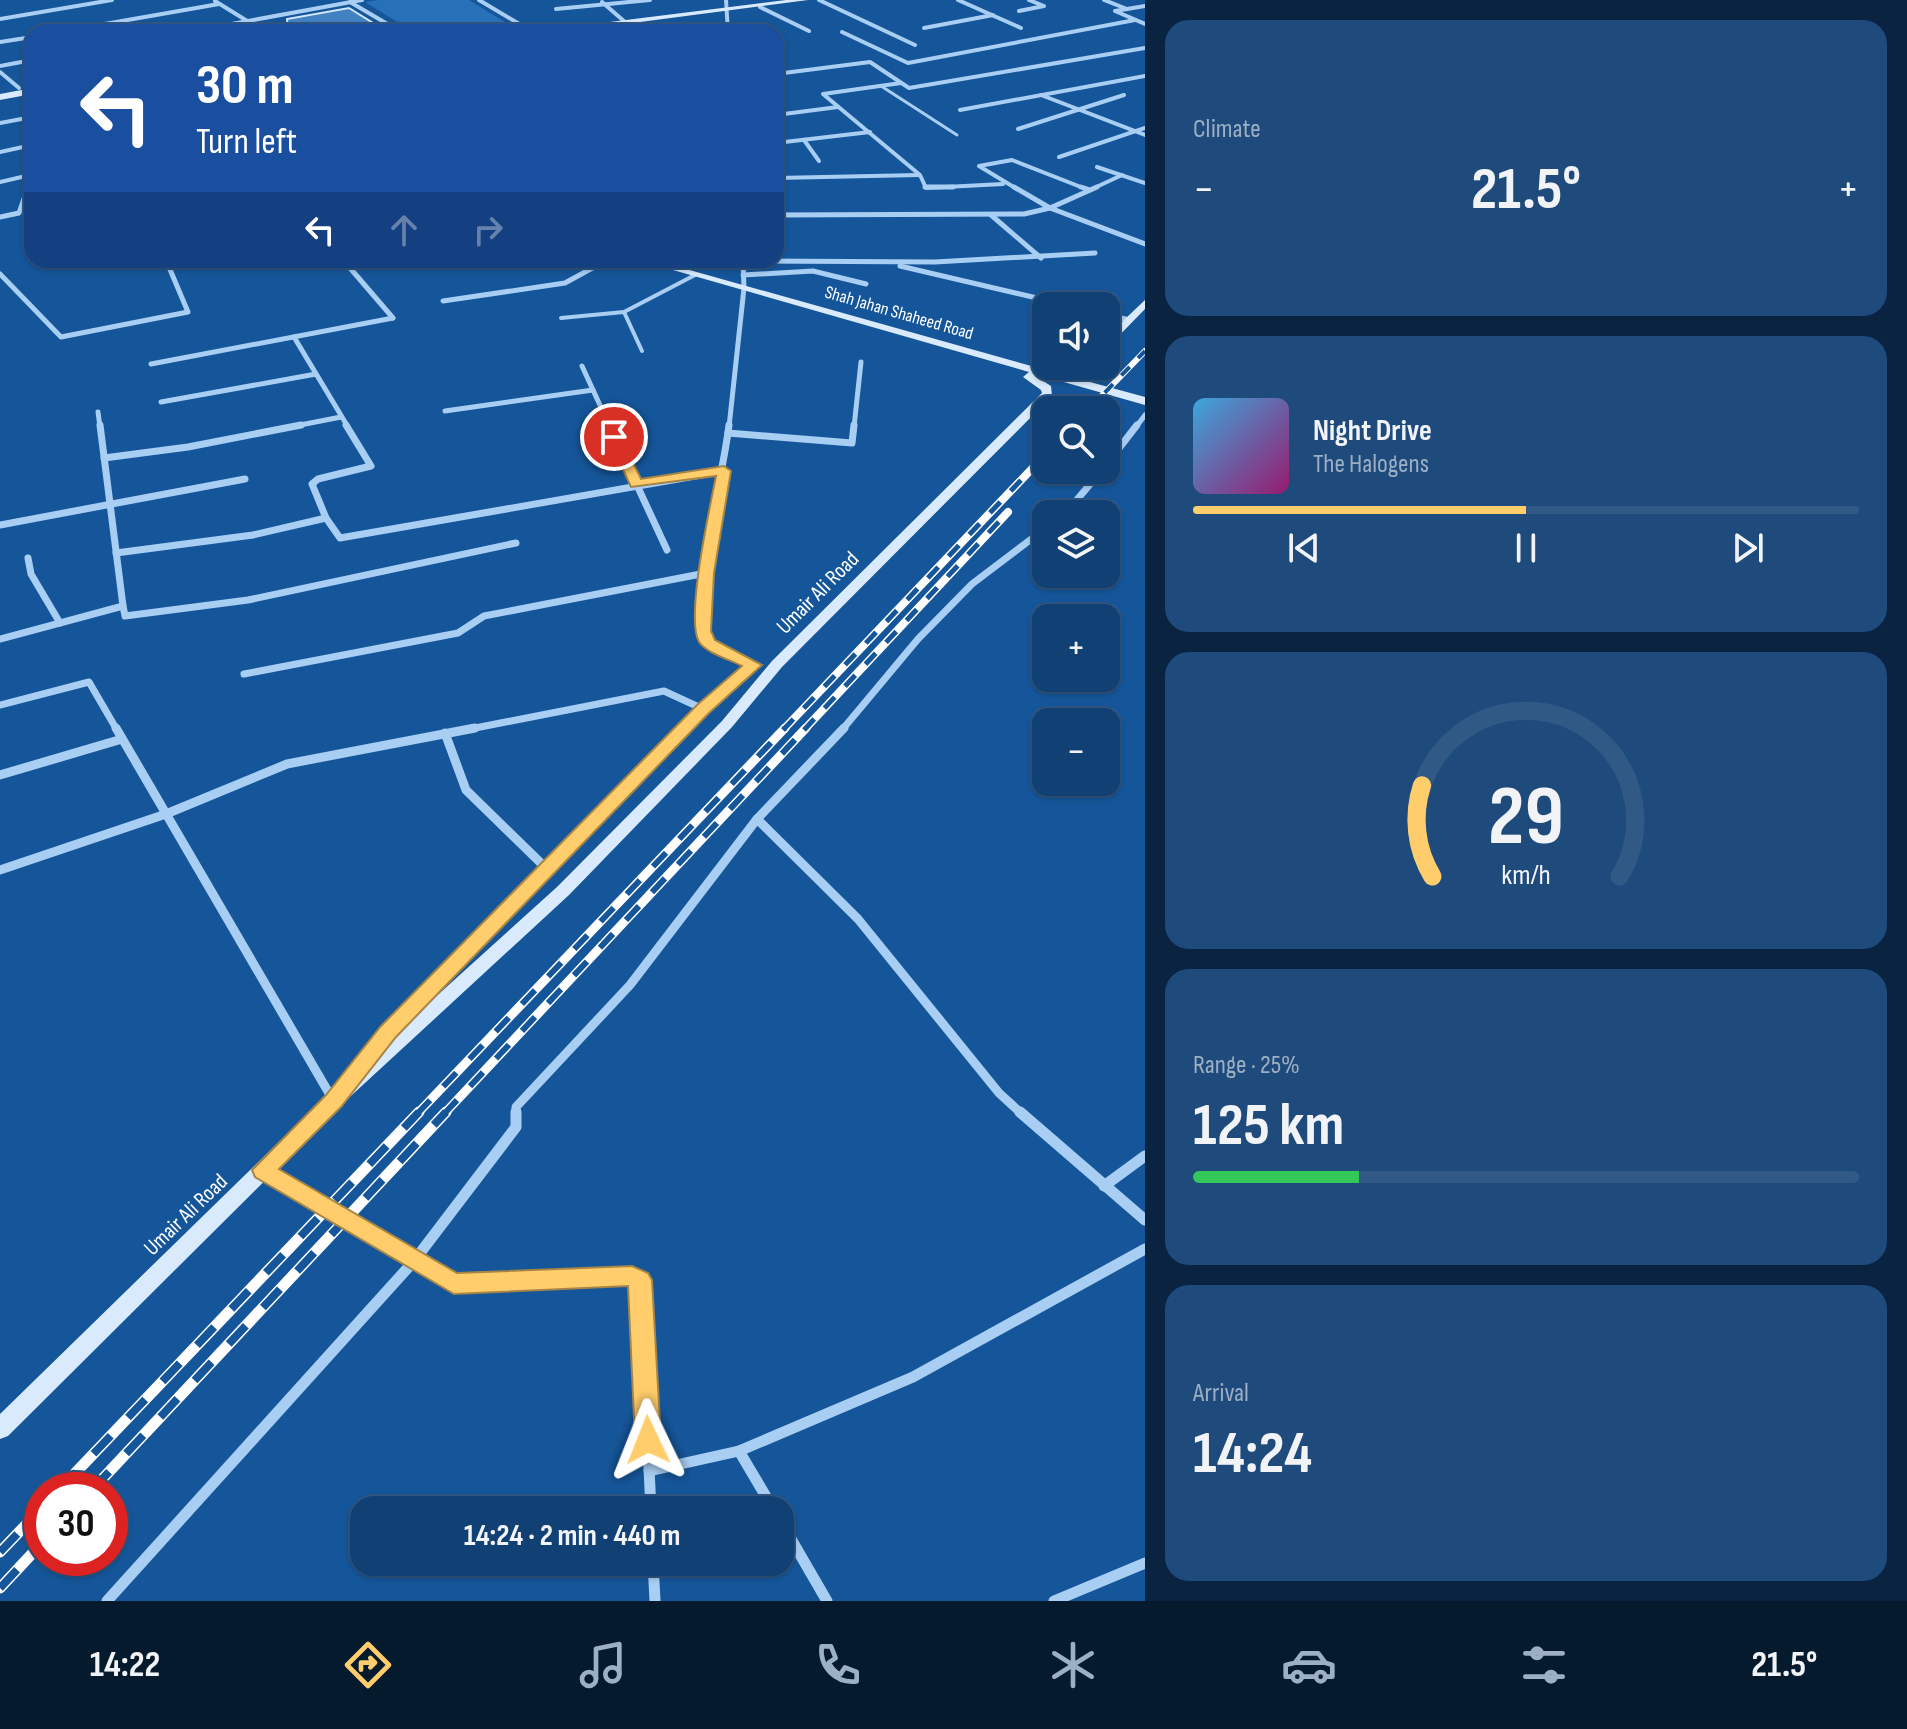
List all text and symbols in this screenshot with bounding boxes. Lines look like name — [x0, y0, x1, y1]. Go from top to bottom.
text: 30 m — [196, 53, 294, 120]
icon: left — [64, 56, 168, 160]
text: Climate — [1193, 114, 1261, 145]
text: Turn left — [196, 121, 297, 164]
text: 21.5° — [1471, 154, 1581, 226]
text: − — [1193, 163, 1215, 216]
text: + — [1837, 163, 1859, 216]
icon: left — [298, 208, 342, 252]
icon: ahead — [382, 208, 426, 252]
icon: right — [466, 208, 510, 252]
street label: Shah Jahan Shaheed Road — [822, 282, 976, 344]
map controls — [1032, 292, 1120, 796]
button: sound — [1032, 292, 1120, 380]
button: search — [1032, 396, 1120, 484]
pin — [580, 403, 648, 471]
text: Night Drive — [1313, 413, 1432, 449]
icon: arrive — [592, 415, 636, 459]
text: The Halogens — [1313, 449, 1429, 480]
button: layers — [1032, 500, 1120, 588]
icon: previous — [1282, 526, 1326, 570]
icon: pause — [1504, 526, 1548, 570]
icon: next — [1726, 526, 1770, 570]
street label: Umair Ali Road — [771, 546, 865, 640]
button: + — [1032, 604, 1120, 692]
button: − — [1032, 708, 1120, 796]
text: 29 — [1488, 767, 1564, 867]
text: km/h — [1501, 858, 1551, 893]
text: Range · 25% — [1193, 1050, 1300, 1081]
text: 125 km — [1193, 1090, 1344, 1162]
street label: Umair Ali Road — [139, 1169, 233, 1261]
text: Arrival — [1193, 1378, 1249, 1409]
position arrow — [606, 1398, 690, 1482]
text: 14:24 — [1193, 1418, 1312, 1490]
speed limit sign: 30 — [24, 1472, 128, 1576]
text: 14:24 · 2 min · 440 m — [464, 1518, 680, 1554]
icon: directions — [340, 1637, 396, 1693]
icon: music — [575, 1637, 631, 1693]
icon: phone — [810, 1637, 866, 1693]
icon: climate — [1045, 1637, 1101, 1693]
icon: car — [1281, 1637, 1337, 1693]
icon: filters — [1516, 1637, 1572, 1693]
text: 14:22 — [90, 1644, 160, 1687]
text: 21.5° — [1751, 1644, 1817, 1687]

